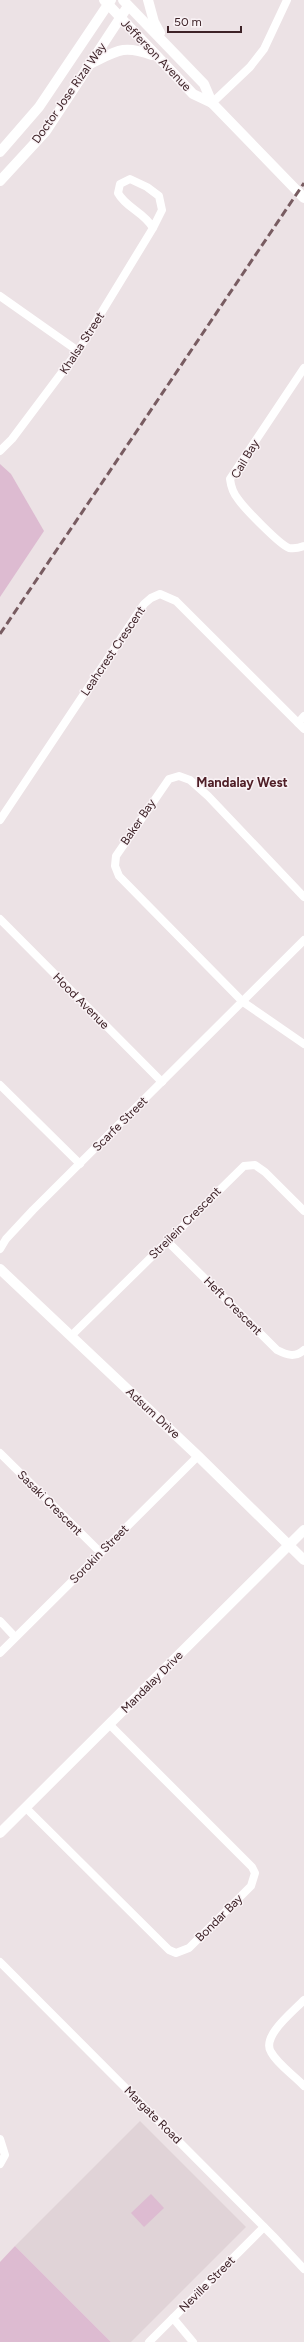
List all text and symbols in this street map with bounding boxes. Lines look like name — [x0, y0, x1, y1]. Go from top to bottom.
scale bar — [168, 8, 241, 34]
text: 50 m — [174, 15, 202, 29]
street label: Jefferson Avenue — [118, 16, 194, 94]
street label: Doctor Jose Rizal Way — [29, 39, 109, 146]
street label: Khalsa Street — [57, 309, 107, 377]
street label: Cail Bay — [228, 436, 262, 481]
street label: Leahcrest Crescent — [78, 603, 148, 698]
district label: Mandalay West — [196, 775, 288, 790]
street label: Baker Bay — [118, 796, 159, 848]
street label: Hood Avenue — [50, 970, 112, 1032]
street label: Scarfe Street — [90, 1093, 151, 1154]
street label: Streilein Crescent — [146, 1184, 224, 1262]
street label: Heft Crescent — [201, 1274, 265, 1338]
street label: Adsum Drive — [123, 1385, 183, 1442]
street label: Sasaki Crescent — [15, 1468, 86, 1539]
street label: Sorokin Street — [67, 1521, 132, 1586]
street label: Mandalay Drive — [118, 1648, 186, 1716]
street label: Bondar Bay — [193, 1891, 246, 1944]
street label: Margate Road — [121, 2083, 185, 2147]
street label: Neville Street — [176, 2253, 238, 2315]

